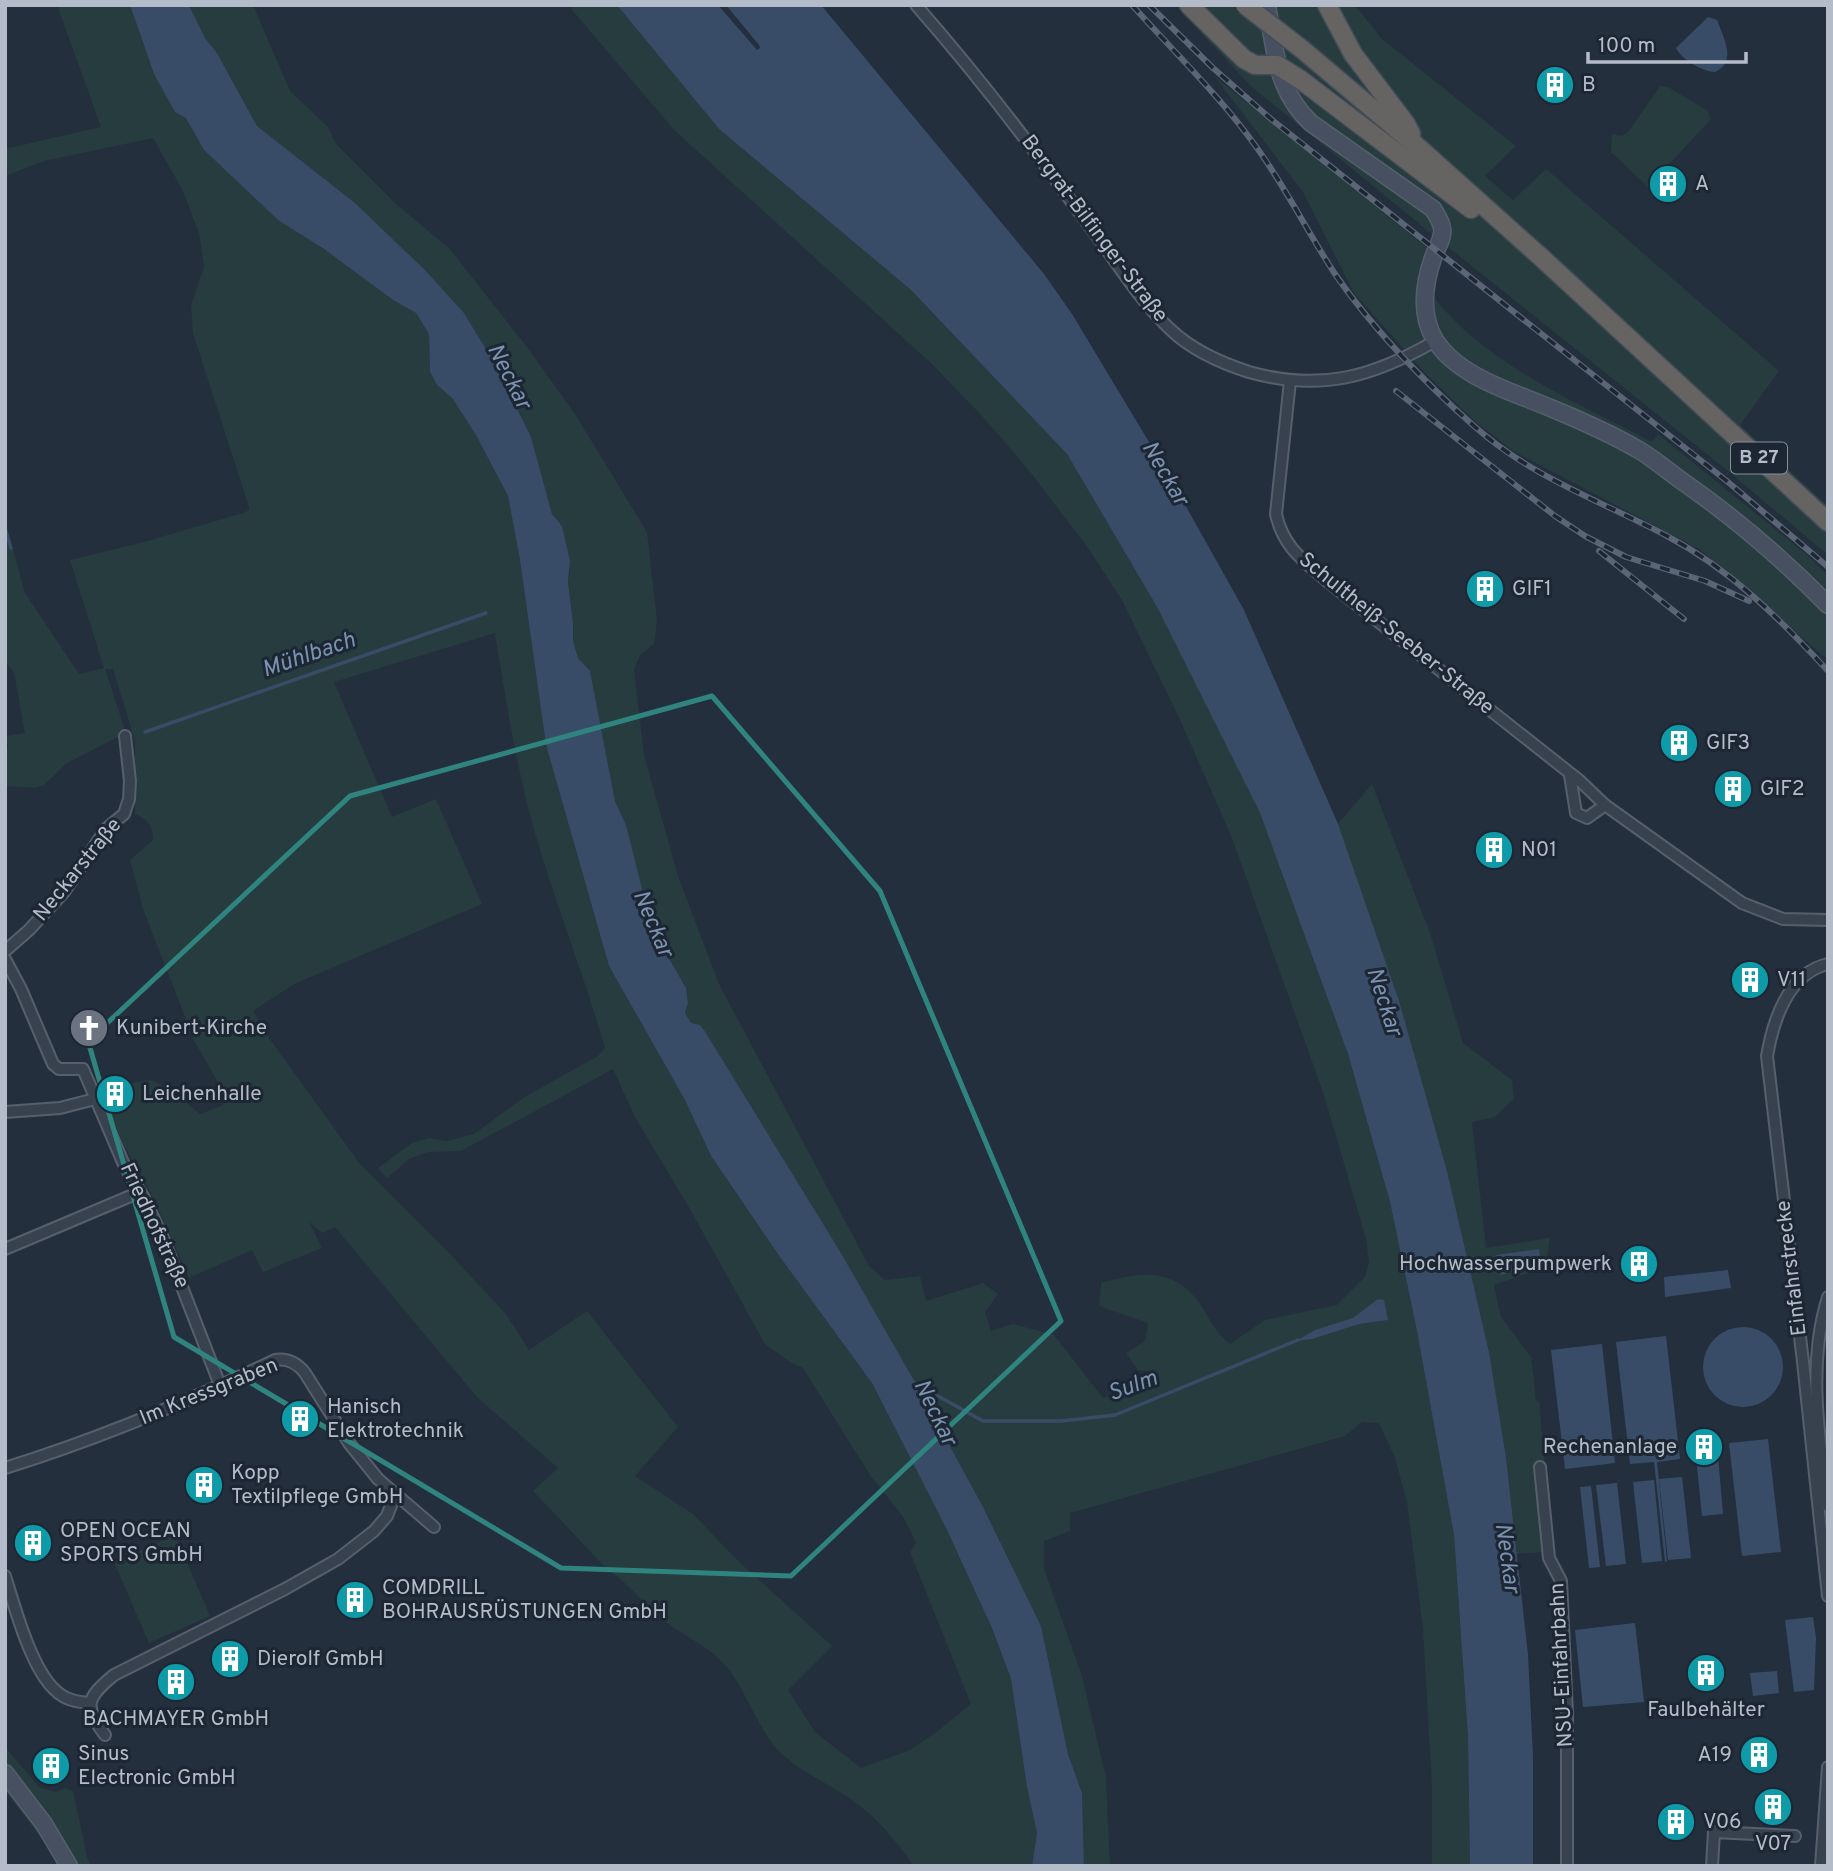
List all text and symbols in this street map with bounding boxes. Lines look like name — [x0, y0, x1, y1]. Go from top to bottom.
scale bar — [1588, 21, 1745, 65]
text: 100 m — [1598, 33, 1655, 60]
building icon: B — [1534, 64, 1576, 106]
place label: B — [1582, 72, 1596, 99]
street label: Bergrat-Bilfinger-Straße — [1015, 130, 1173, 328]
building icon: A — [1647, 163, 1689, 205]
place label: A — [1695, 171, 1709, 198]
water label: Neckar — [479, 339, 538, 417]
water label: Neckar — [1134, 436, 1195, 514]
road number: B 27 — [1731, 442, 1787, 474]
street label: Schultheiß-Seeber-Straße — [1293, 547, 1499, 721]
building icon: GIF1 — [1464, 568, 1506, 610]
place label: GIF1 — [1512, 576, 1552, 603]
water label: Mühlbach — [259, 626, 360, 685]
building icon: GIF3 — [1658, 722, 1700, 764]
place label: GIF3 — [1706, 730, 1750, 757]
building icon: GIF2 — [1712, 768, 1754, 810]
place label: GIF2 — [1760, 776, 1805, 803]
street label: Neckarstraße — [28, 813, 128, 927]
building icon: N01 — [1473, 829, 1515, 871]
place label: N01 — [1521, 837, 1557, 864]
water label: Neckar — [625, 886, 680, 964]
building icon: V11 — [1729, 959, 1771, 1001]
water label: Neckar — [1358, 964, 1408, 1042]
place label: V11 — [1777, 967, 1806, 994]
church icon: Kunibert-Kirche — [68, 1007, 110, 1049]
place label: Kunibert-Kirche — [116, 1015, 267, 1042]
building icon: Leichenhalle — [94, 1073, 136, 1115]
place label: Leichenhalle — [142, 1081, 262, 1108]
street label: Friedhofstraße — [113, 1159, 195, 1293]
street label: Einfahrstrecke — [1770, 1199, 1814, 1337]
building icon: Hochwasserpumpwerk — [1618, 1243, 1660, 1285]
place label: Hochwasserpumpwerk — [1399, 1251, 1612, 1278]
street label: Im Kressgraben — [136, 1352, 282, 1432]
water label: Sulm — [1104, 1365, 1162, 1409]
water label: Neckar — [906, 1375, 963, 1453]
place label: Hanisch Elektrotechnik — [327, 1394, 464, 1445]
building icon: Hanisch Elektrotechnik — [279, 1398, 321, 1440]
building icon: Rechenanlage — [1683, 1426, 1725, 1468]
place label: Rechenanlage — [1543, 1434, 1677, 1461]
place label: Kopp Textilpflege GmbH — [231, 1460, 404, 1511]
building icon: Kopp Textilpflege GmbH — [183, 1464, 225, 1506]
place label: OPEN OCEAN SPORTS GmbH — [60, 1518, 203, 1569]
water label: Neckar — [1487, 1521, 1526, 1597]
building icon: OPEN OCEAN SPORTS GmbH — [12, 1522, 54, 1564]
place label: COMDRILL BOHRAUSRÜSTUNGEN GmbH — [382, 1575, 667, 1626]
building icon: COMDRILL BOHRAUSRÜSTUNGEN GmbH — [334, 1579, 376, 1621]
street label: NSU-Einfahrbahn — [1544, 1582, 1580, 1748]
building icon: Dierolf GmbH — [209, 1638, 251, 1680]
place label: Dierolf GmbH — [257, 1646, 384, 1673]
building icon: Faulbehälter — [1685, 1652, 1727, 1694]
building icon: BACHMAYER GmbH — [155, 1661, 197, 1703]
place label: Faulbehälter — [1647, 1697, 1765, 1724]
place label: BACHMAYER GmbH — [83, 1706, 269, 1733]
building icon: A19 — [1738, 1734, 1780, 1776]
place label: Sinus Electronic GmbH — [78, 1741, 236, 1792]
place label: A19 — [1698, 1742, 1732, 1769]
building icon: Sinus Electronic GmbH — [30, 1745, 72, 1787]
building icon: V07 — [1752, 1786, 1794, 1828]
building icon: V06 — [1655, 1801, 1697, 1843]
place label: V06 — [1703, 1809, 1742, 1836]
place label: V07 — [1755, 1831, 1791, 1858]

